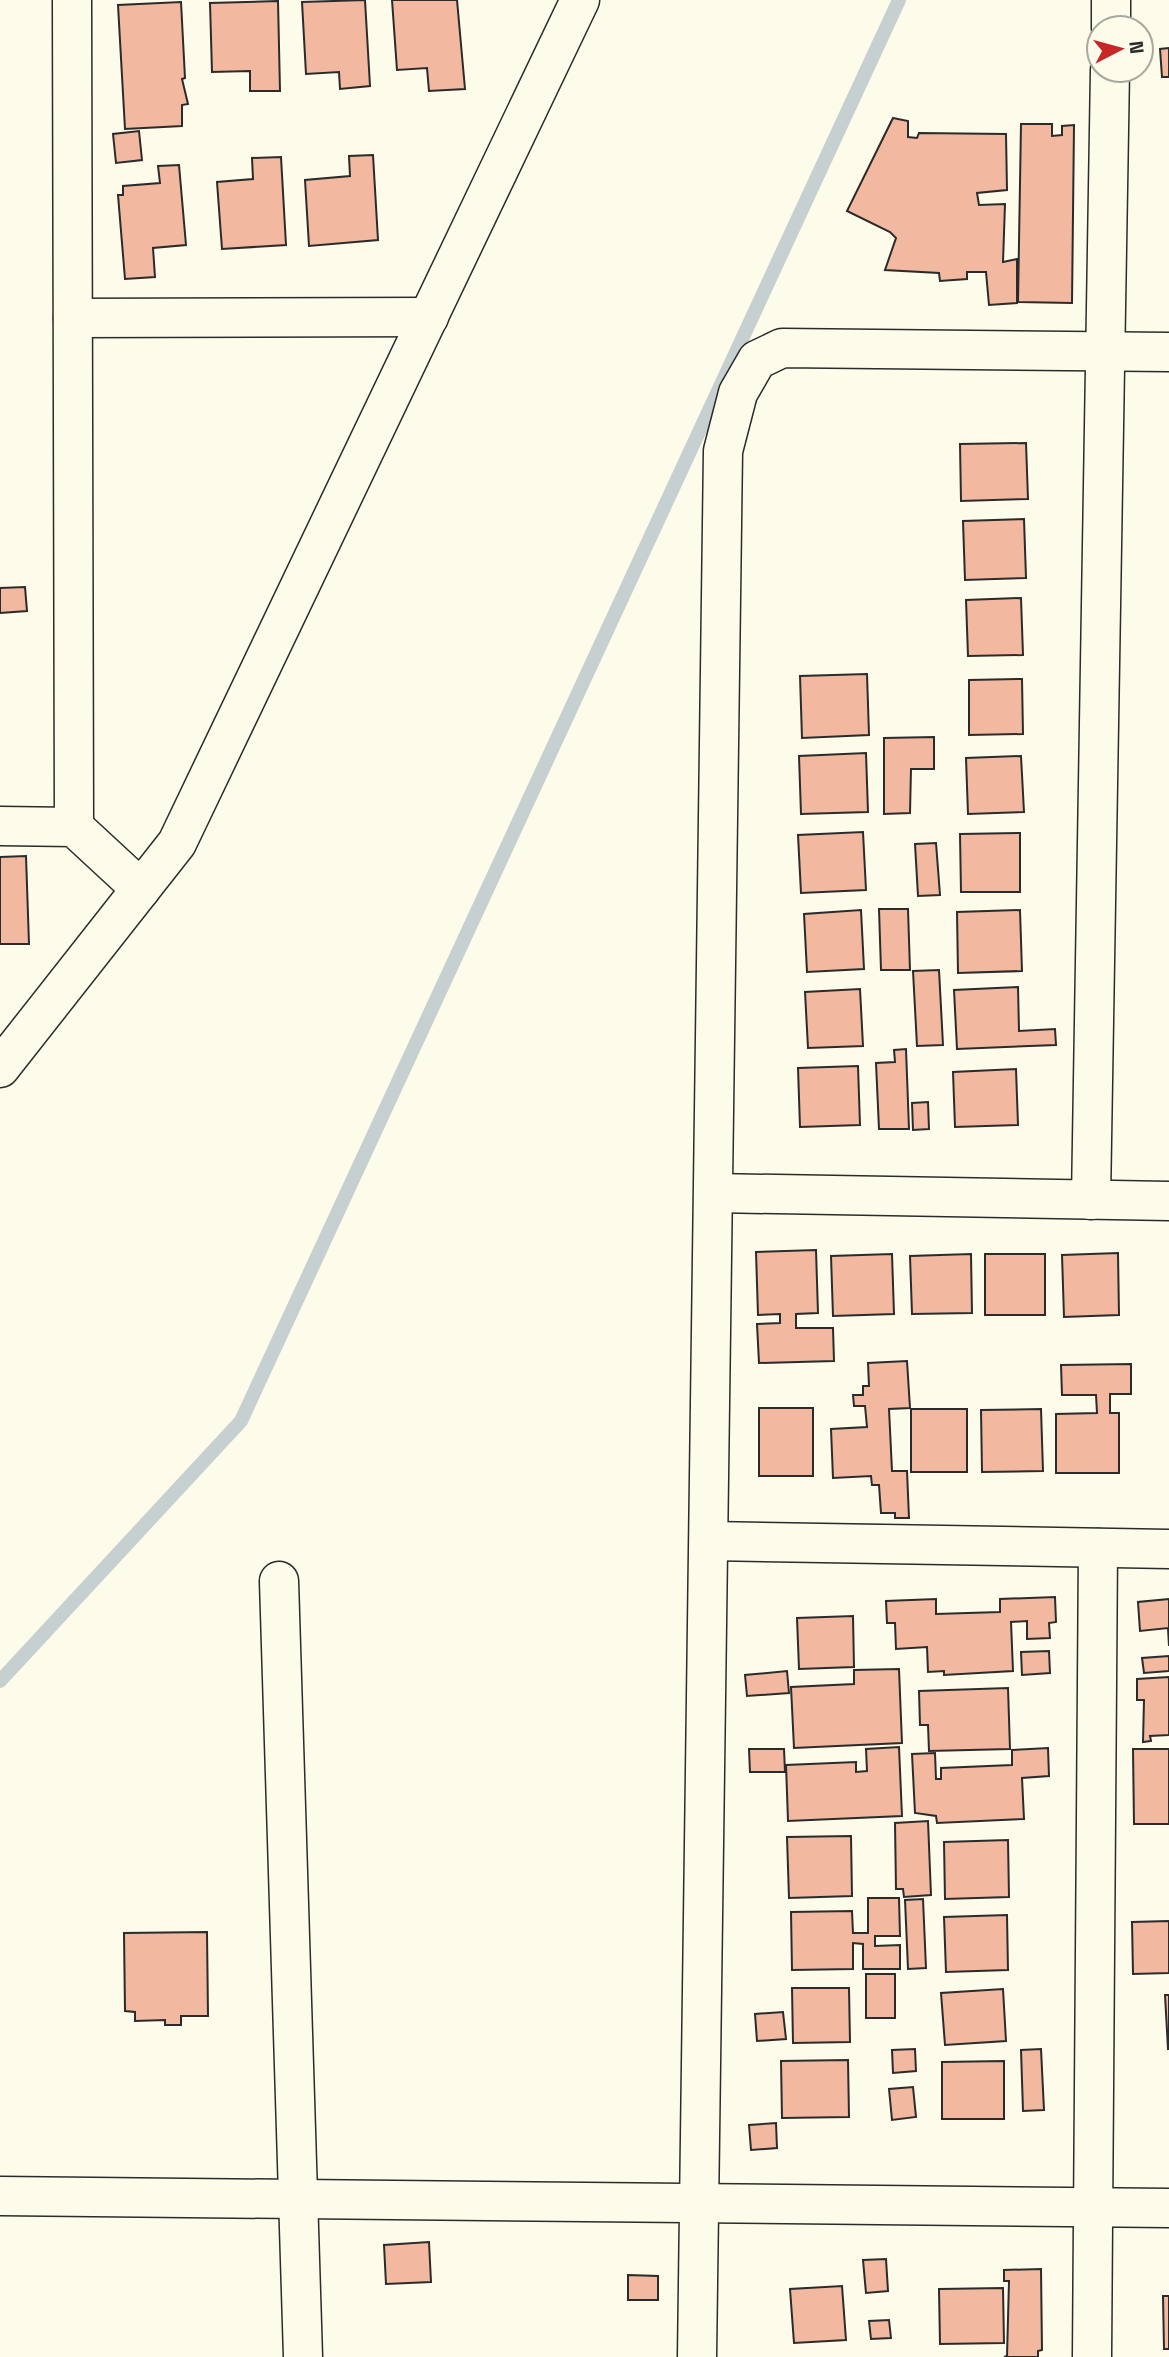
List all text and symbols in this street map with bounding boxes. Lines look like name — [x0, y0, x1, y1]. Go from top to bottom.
north arrow — [1085, 14, 1155, 84]
text: N — [1123, 40, 1150, 55]

